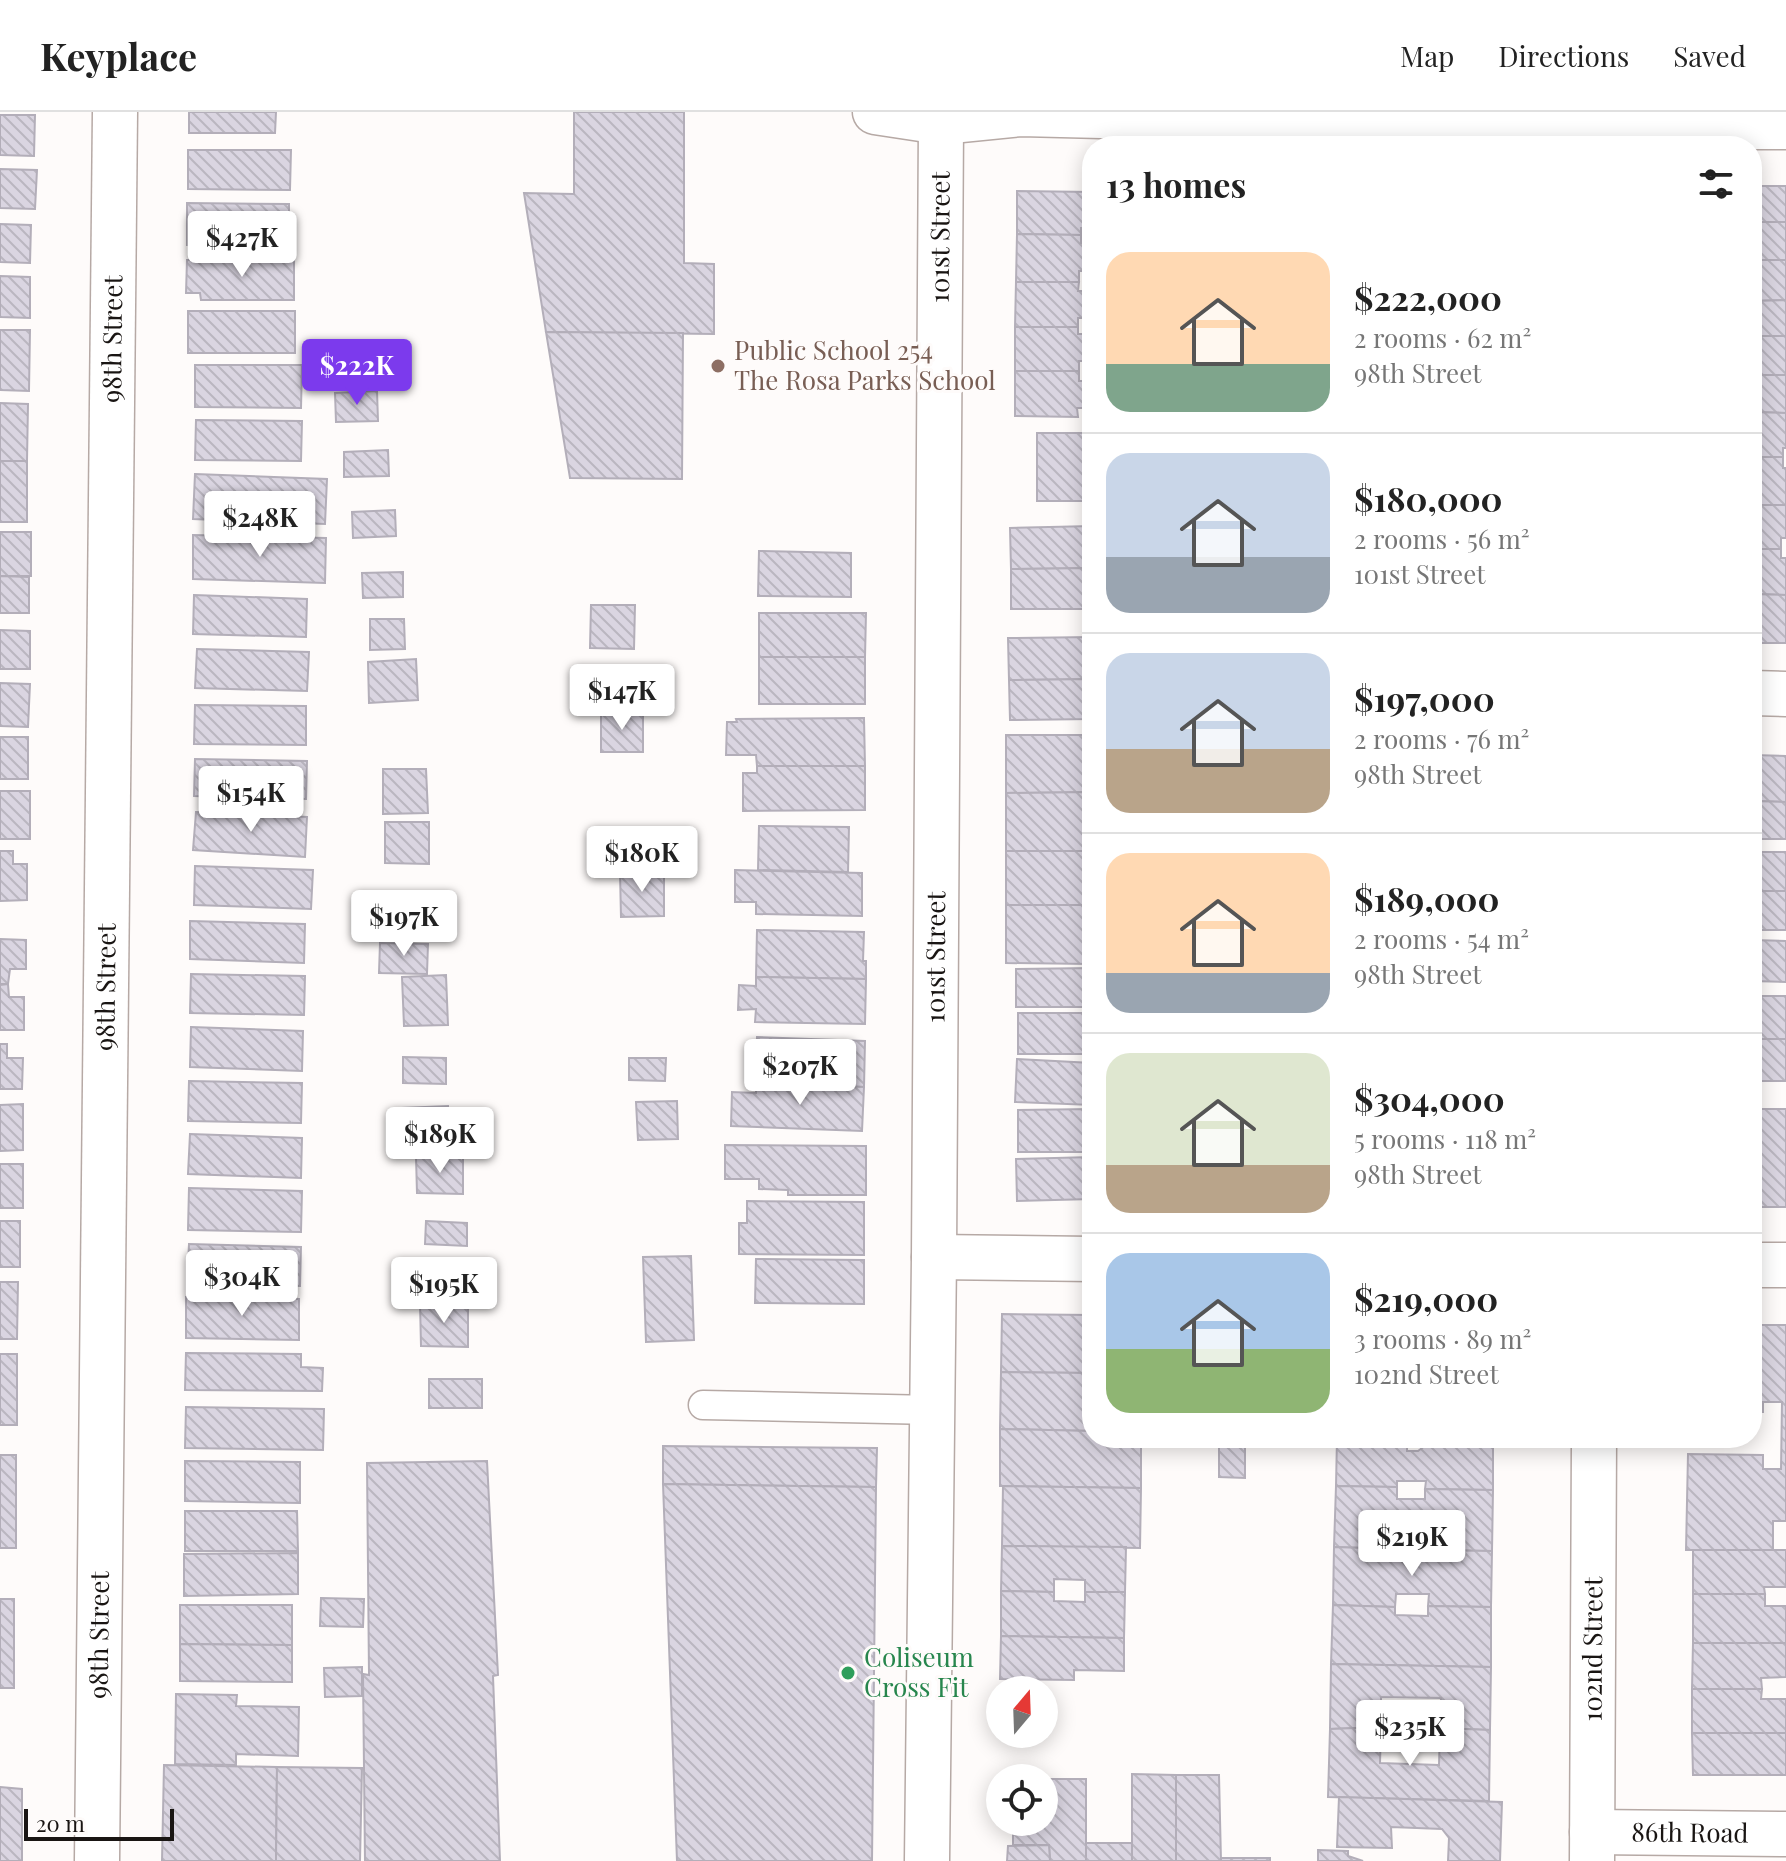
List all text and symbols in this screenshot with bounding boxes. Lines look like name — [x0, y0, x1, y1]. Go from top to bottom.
text: Keyplace — [40, 30, 197, 81]
text: Map — [1400, 37, 1454, 74]
text: Directions — [1498, 37, 1629, 74]
text: Saved — [1673, 37, 1746, 74]
text: 13 homes — [1106, 161, 1246, 207]
icon: filters — [1694, 162, 1738, 206]
street label: 101st Street — [921, 170, 957, 303]
pin: $427K — [186, 211, 298, 279]
text: $427K — [206, 219, 278, 254]
street label: 98th Street — [93, 274, 129, 403]
text: $222,000 — [1354, 274, 1502, 320]
icon: home — [1170, 284, 1266, 380]
text: 2 rooms · 62 m² — [1354, 320, 1531, 355]
place label: Public School 254 The Rosa Parks School — [734, 332, 996, 397]
pin: $222K — [301, 339, 413, 407]
text: $222K — [320, 347, 394, 382]
text: 98th Street — [1354, 355, 1482, 390]
marker: Public School 254 The Rosa Parks School — [709, 357, 727, 375]
text: $180,000 — [1354, 475, 1503, 521]
icon: home — [1170, 485, 1266, 581]
pin: $248K — [204, 491, 316, 559]
text: $248K — [222, 499, 298, 534]
text: 2 rooms · 56 m² — [1354, 521, 1530, 556]
text: 101st Street — [1354, 556, 1486, 591]
pin: $147K — [566, 664, 678, 732]
text: $147K — [588, 672, 656, 707]
text: $197,000 — [1354, 675, 1495, 721]
icon: home — [1170, 685, 1266, 781]
text: 2 rooms · 76 m² — [1354, 721, 1529, 756]
text: 98th Street — [1354, 756, 1482, 791]
pin: $154K — [195, 766, 307, 834]
text: $154K — [217, 774, 285, 809]
pin: $180K — [586, 826, 698, 894]
text: $180K — [605, 834, 679, 869]
text: $189,000 — [1354, 875, 1499, 921]
icon: home — [1170, 885, 1266, 981]
pin: $197K — [348, 890, 460, 958]
street label: 101st Street — [916, 890, 952, 1023]
text: $197K — [369, 898, 439, 933]
text: 2 rooms · 54 m² — [1354, 921, 1529, 956]
street label: 98th Street — [86, 922, 123, 1051]
text: 98th Street — [1354, 956, 1482, 991]
pin: $207K — [744, 1039, 856, 1107]
text: $207K — [762, 1047, 838, 1082]
text: $304,000 — [1354, 1075, 1505, 1121]
icon: home — [1170, 1085, 1266, 1181]
pin: $189K — [384, 1107, 496, 1175]
text: $189K — [404, 1115, 476, 1150]
text: 5 rooms · 118 m² — [1354, 1121, 1536, 1156]
text: 98th Street — [1354, 1156, 1482, 1191]
pin: $304K — [186, 1250, 298, 1318]
pin: $195K — [388, 1257, 500, 1325]
text: $304K — [204, 1258, 280, 1293]
text: $195K — [409, 1265, 479, 1300]
text: $219,000 — [1354, 1275, 1498, 1321]
icon: home — [1170, 1285, 1266, 1381]
text: 3 rooms · 89 m² — [1354, 1321, 1531, 1356]
text: 102nd Street — [1354, 1356, 1499, 1391]
pin: $219K — [1356, 1510, 1468, 1578]
text: $219K — [1376, 1518, 1448, 1553]
street label: 98th Street — [80, 1570, 116, 1699]
street label: 102nd Street — [1574, 1576, 1609, 1721]
place label: Coliseum Cross Fit — [864, 1639, 974, 1704]
marker: Coliseum Cross Fit — [839, 1664, 857, 1682]
north arrow — [986, 1676, 1058, 1748]
map controls — [986, 1676, 1058, 1836]
pin: $235K — [1354, 1700, 1466, 1768]
text: $235K — [1374, 1708, 1446, 1743]
button: locate — [986, 1764, 1058, 1836]
scale bar — [24, 1805, 174, 1841]
text: 20 m — [36, 1808, 85, 1838]
street label: 86th Road — [1631, 1813, 1749, 1850]

